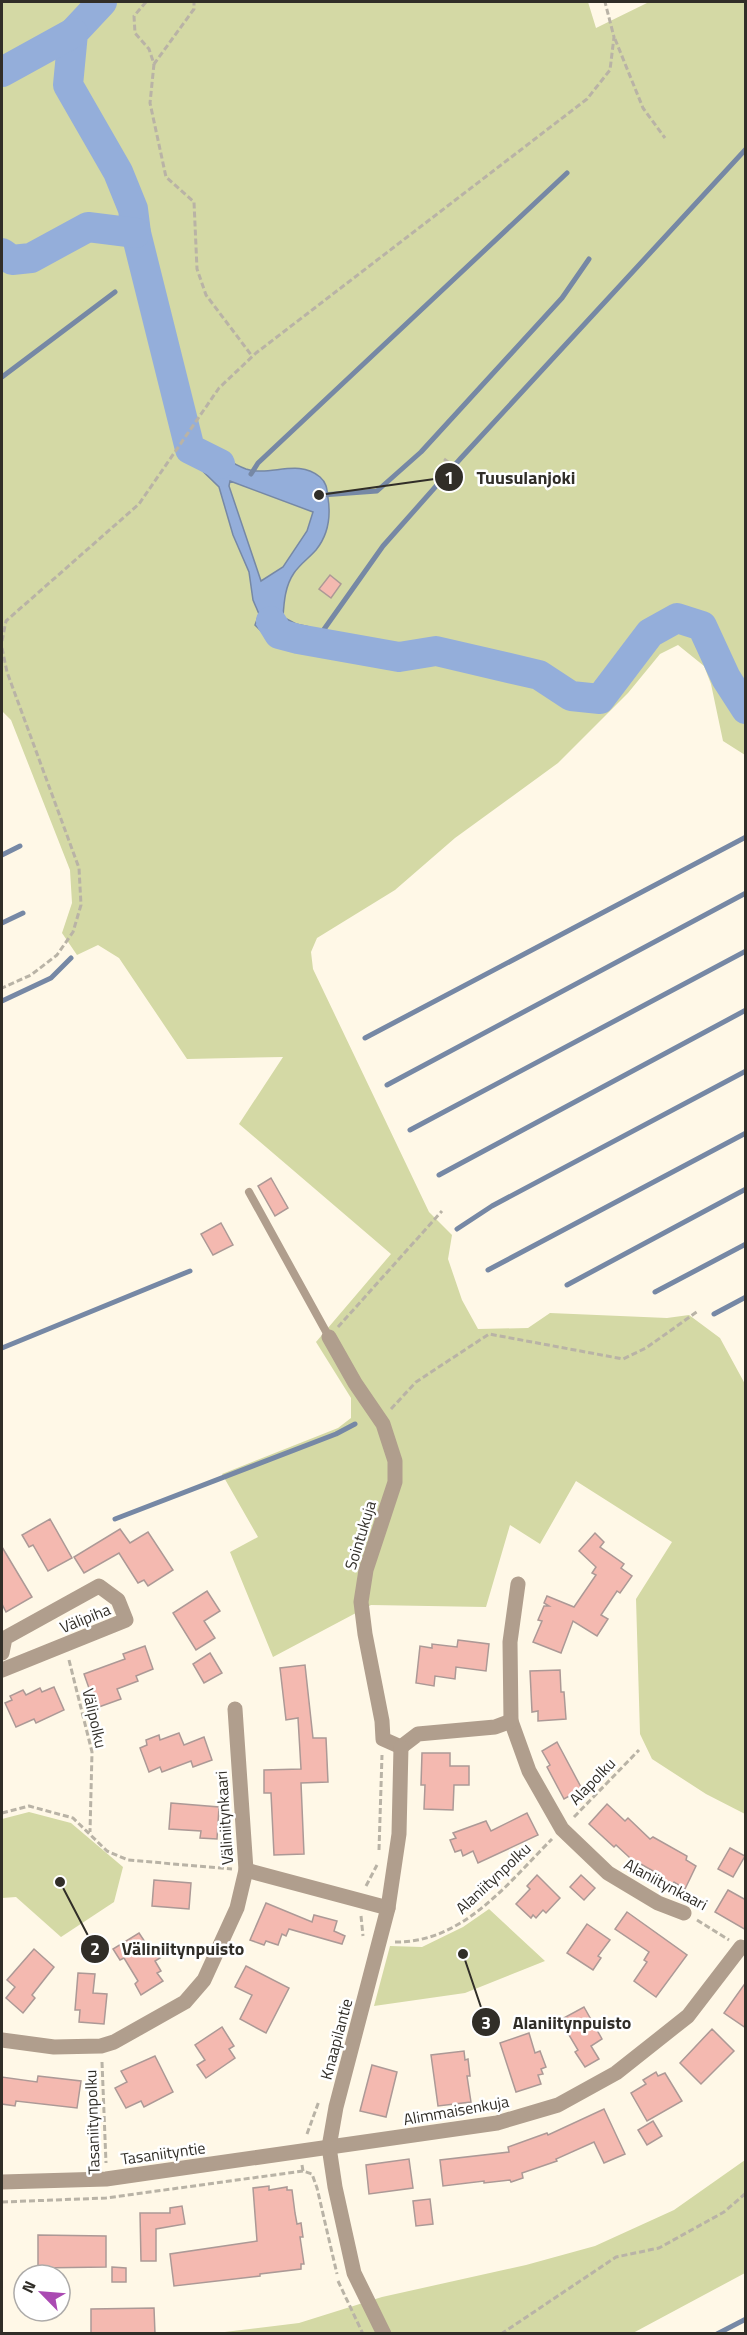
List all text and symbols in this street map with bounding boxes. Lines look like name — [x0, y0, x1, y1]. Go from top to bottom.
callout: Tuusulanjoki — [434, 459, 587, 495]
text: 1 — [444, 464, 454, 491]
text: Tuusulanjoki — [476, 464, 576, 491]
street label: Sointukuja — [338, 1498, 382, 1572]
street label: Välipiha — [56, 1597, 114, 1639]
street label: Välipolku — [76, 1686, 114, 1750]
street label: Alapolku — [563, 1752, 621, 1810]
street label: Väliniitynkaari — [209, 1770, 239, 1866]
street label: Alaniitynpolku — [450, 1837, 536, 1919]
street label: Alaniitynkaari — [620, 1852, 712, 1916]
callout: Väliniitynpuisto — [80, 1931, 257, 1967]
text: 2 — [90, 1935, 100, 1962]
text: Väliniitynpuisto — [122, 1935, 244, 1962]
street label: Knaapilantie — [314, 1996, 358, 2082]
callout: Alaniitynpuisto — [471, 2004, 643, 2040]
text: 3 — [481, 2009, 491, 2036]
text: Alaniitynpuisto — [513, 2009, 631, 2036]
street label: Tasaniitynpolku — [78, 2069, 106, 2175]
street label: Alimmaisenkuja — [401, 2089, 511, 2131]
street label: Tasaniityntie — [119, 2135, 207, 2171]
north arrow — [12, 2263, 72, 2323]
text: N — [15, 2277, 42, 2297]

